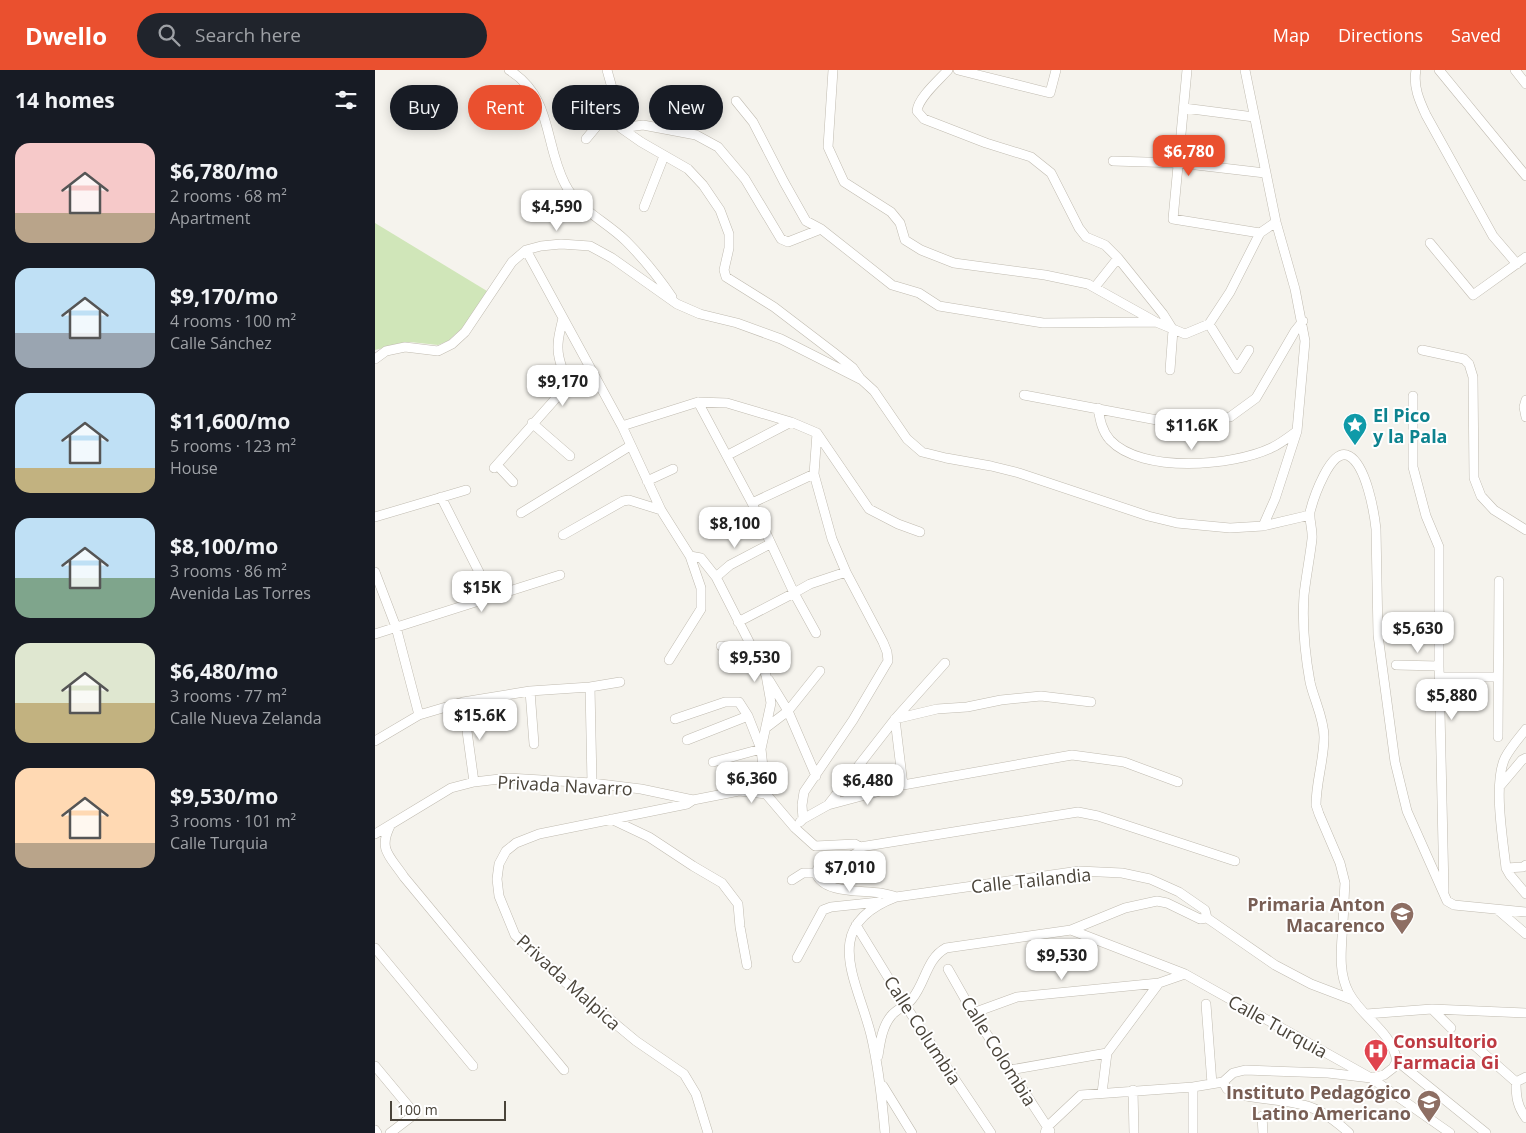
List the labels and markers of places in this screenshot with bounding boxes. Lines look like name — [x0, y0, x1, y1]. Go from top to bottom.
pin: $6,780 — [1148, 134, 1230, 177]
pin: $4,590 — [516, 190, 598, 232]
pin: $9,170 — [522, 364, 604, 407]
place label: El Pico y la Pala — [1373, 403, 1448, 448]
pin: $11.6K — [1151, 408, 1233, 451]
place icon: El Pico y la Pala — [1342, 412, 1368, 446]
pin: $8,100 — [694, 506, 776, 549]
pin: $15K — [452, 570, 512, 613]
pin: $5,630 — [1377, 612, 1459, 654]
pin: $9,530 — [714, 640, 796, 683]
pin: $5,880 — [1411, 678, 1493, 721]
pin: $15.6K — [439, 698, 521, 741]
pin: $6,360 — [711, 762, 793, 804]
pin: $6,480 — [827, 764, 909, 806]
pin: $7,010 — [809, 850, 891, 893]
place label: Primaria Anton Macarenco — [1247, 892, 1385, 937]
school or university icon: Primaria Anton Macarenco — [1389, 901, 1415, 935]
pin: $9,530 — [1021, 938, 1103, 981]
place label: Consultorio Farmacia Gi — [1393, 1029, 1499, 1074]
hospital icon: Consultorio Farmacia Gi — [1363, 1038, 1389, 1072]
place label: Instituto Pedagógico Latino Americano — [1226, 1080, 1411, 1125]
school or university icon: Instituto Pedagógico Latino Americano — [1416, 1089, 1442, 1123]

